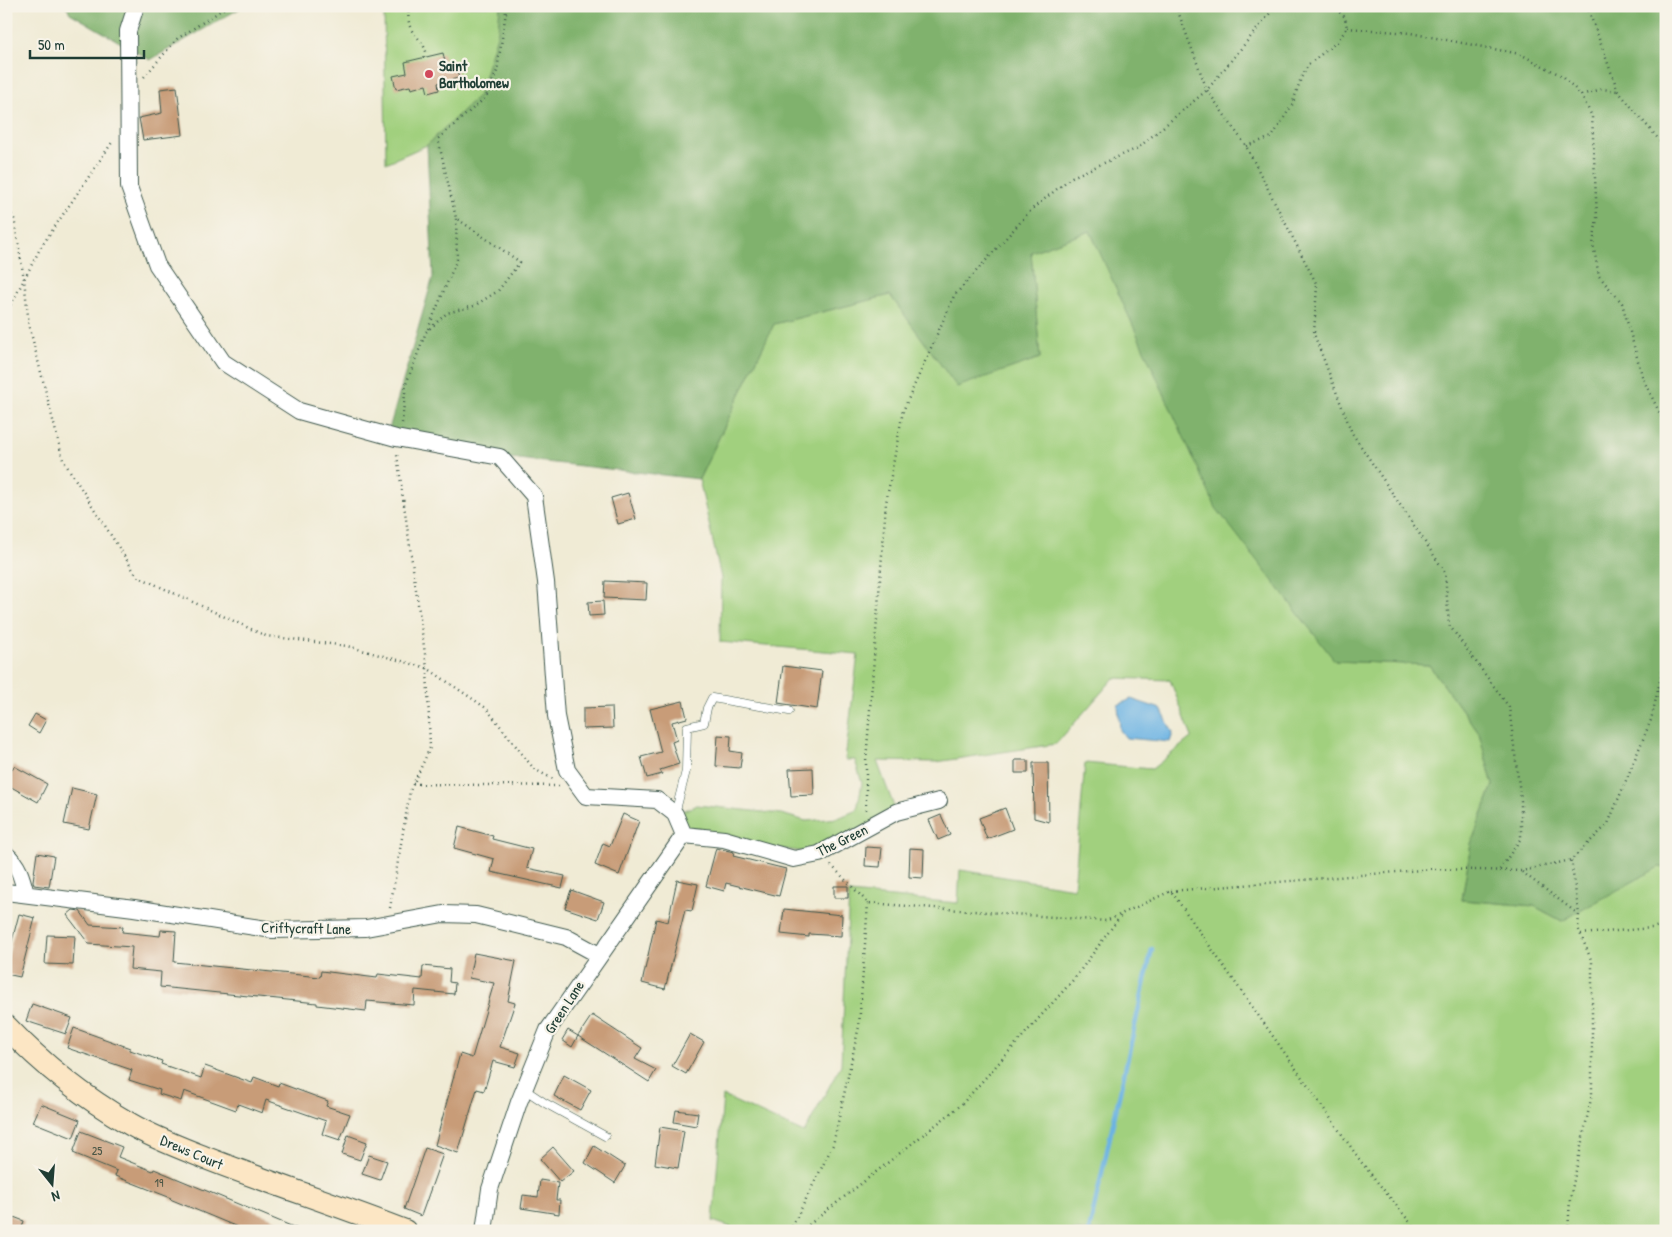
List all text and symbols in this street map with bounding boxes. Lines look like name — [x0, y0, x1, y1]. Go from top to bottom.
scale bar — [30, 28, 144, 60]
text: 50 m — [38, 34, 65, 55]
place label: Saint Bartholomew — [439, 55, 509, 93]
marker: Saint Bartholomew — [423, 68, 435, 80]
street label: The Green — [813, 819, 871, 861]
street label: Criftycraft Lane — [261, 917, 351, 939]
street label: Green Lane — [539, 976, 589, 1038]
street label: Drews Court — [157, 1129, 227, 1175]
house number: 25 — [92, 1142, 102, 1159]
north arrow — [28, 1160, 78, 1210]
house number: 19 — [155, 1174, 164, 1191]
text: N — [49, 1187, 62, 1207]

